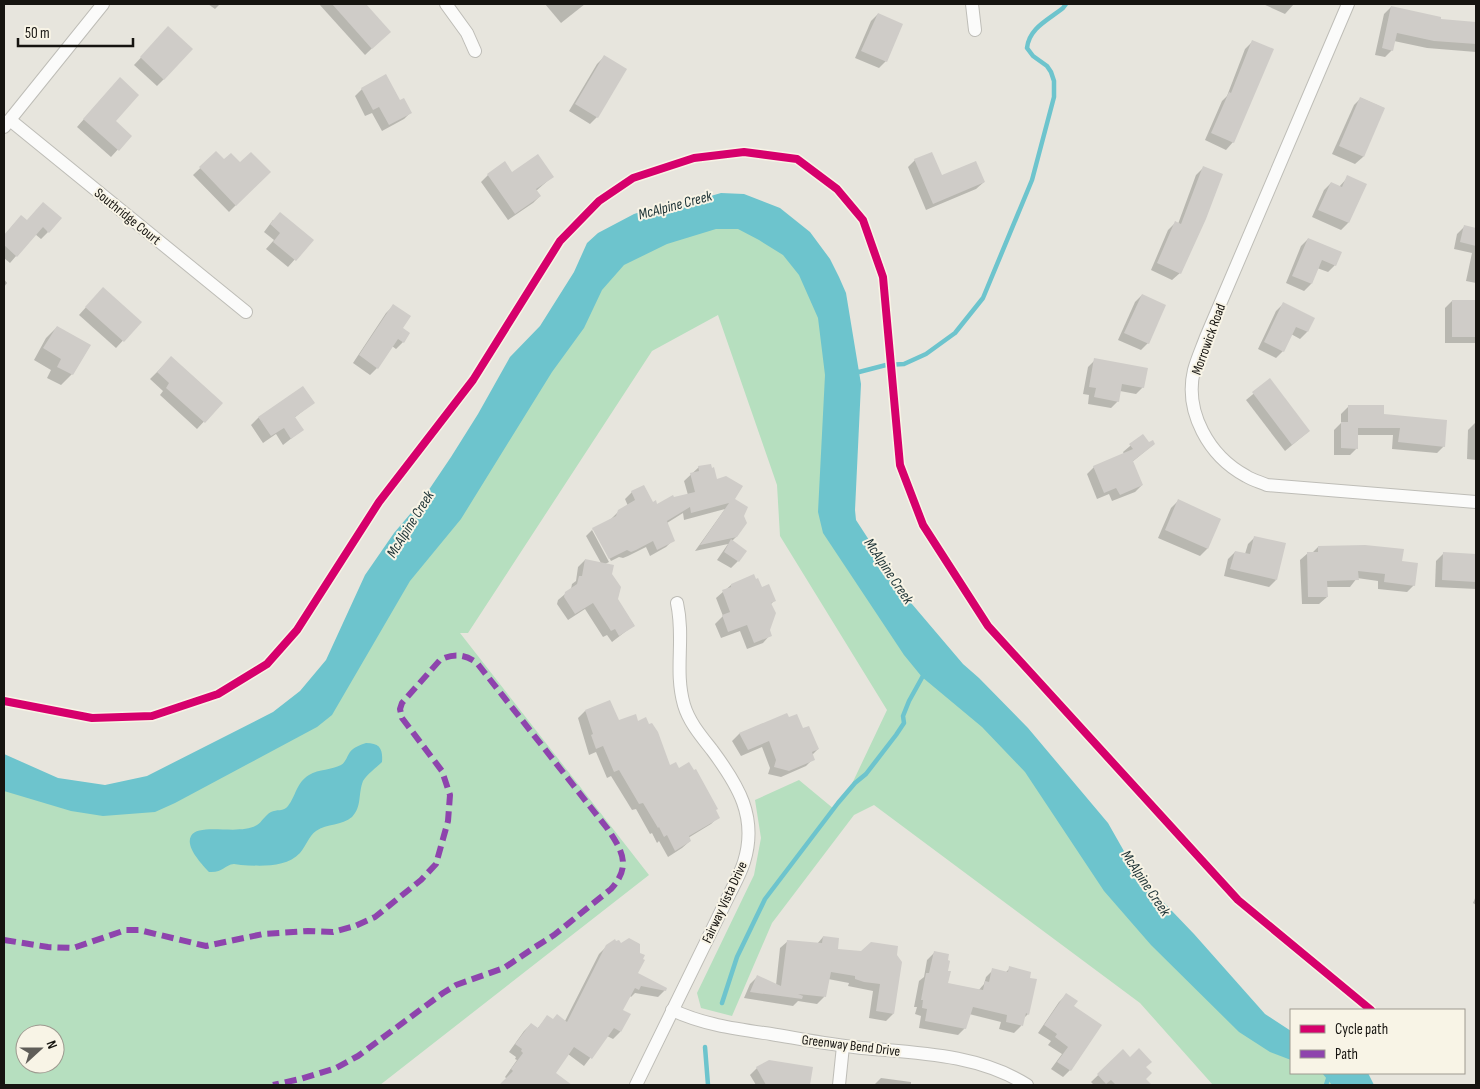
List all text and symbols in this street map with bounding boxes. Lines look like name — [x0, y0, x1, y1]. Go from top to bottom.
scale bar — [18, 15, 132, 47]
text: 50 m — [25, 24, 50, 43]
street label: Southridge Court — [91, 184, 164, 248]
water label: McAlpine Creek — [636, 186, 714, 224]
street label: Morrowick Road — [1188, 301, 1229, 377]
water label: McAlpine Creek — [382, 487, 439, 561]
water label: McAlpine Creek — [860, 535, 918, 608]
water label: McAlpine Creek — [1117, 847, 1175, 920]
street label: Fairway Vista Drive — [698, 859, 751, 946]
legend — [1290, 1009, 1465, 1074]
text: Cycle path — [1335, 1020, 1388, 1039]
north arrow — [15, 1024, 65, 1074]
street label: Greenway Bend Drive — [801, 1031, 901, 1060]
text: N — [42, 1038, 61, 1051]
text: Path — [1335, 1045, 1358, 1064]

